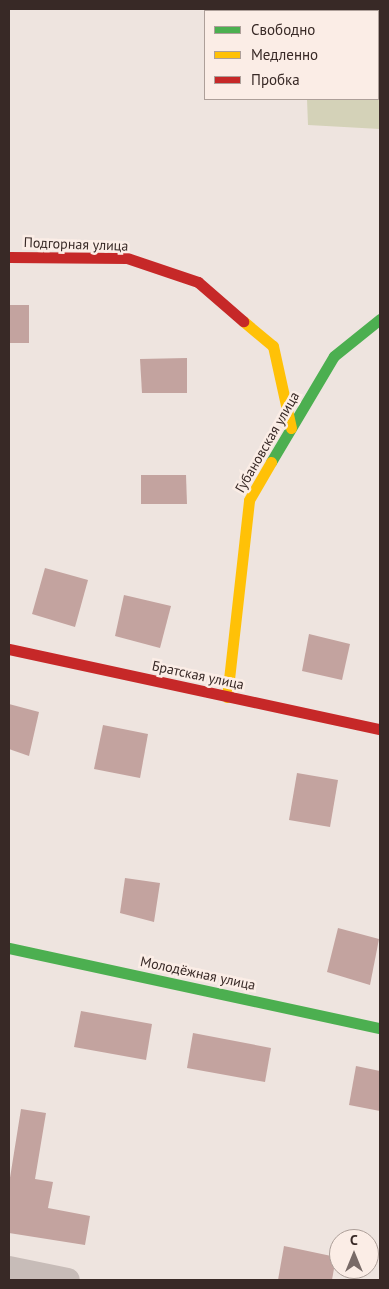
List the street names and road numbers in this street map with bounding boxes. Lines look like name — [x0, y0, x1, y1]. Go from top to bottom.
street label: Подгорная улица — [23, 234, 129, 254]
street label: Губановская улица — [231, 389, 303, 495]
street label: Братская улица — [151, 657, 245, 693]
street label: Молодёжная улица — [139, 953, 257, 993]

